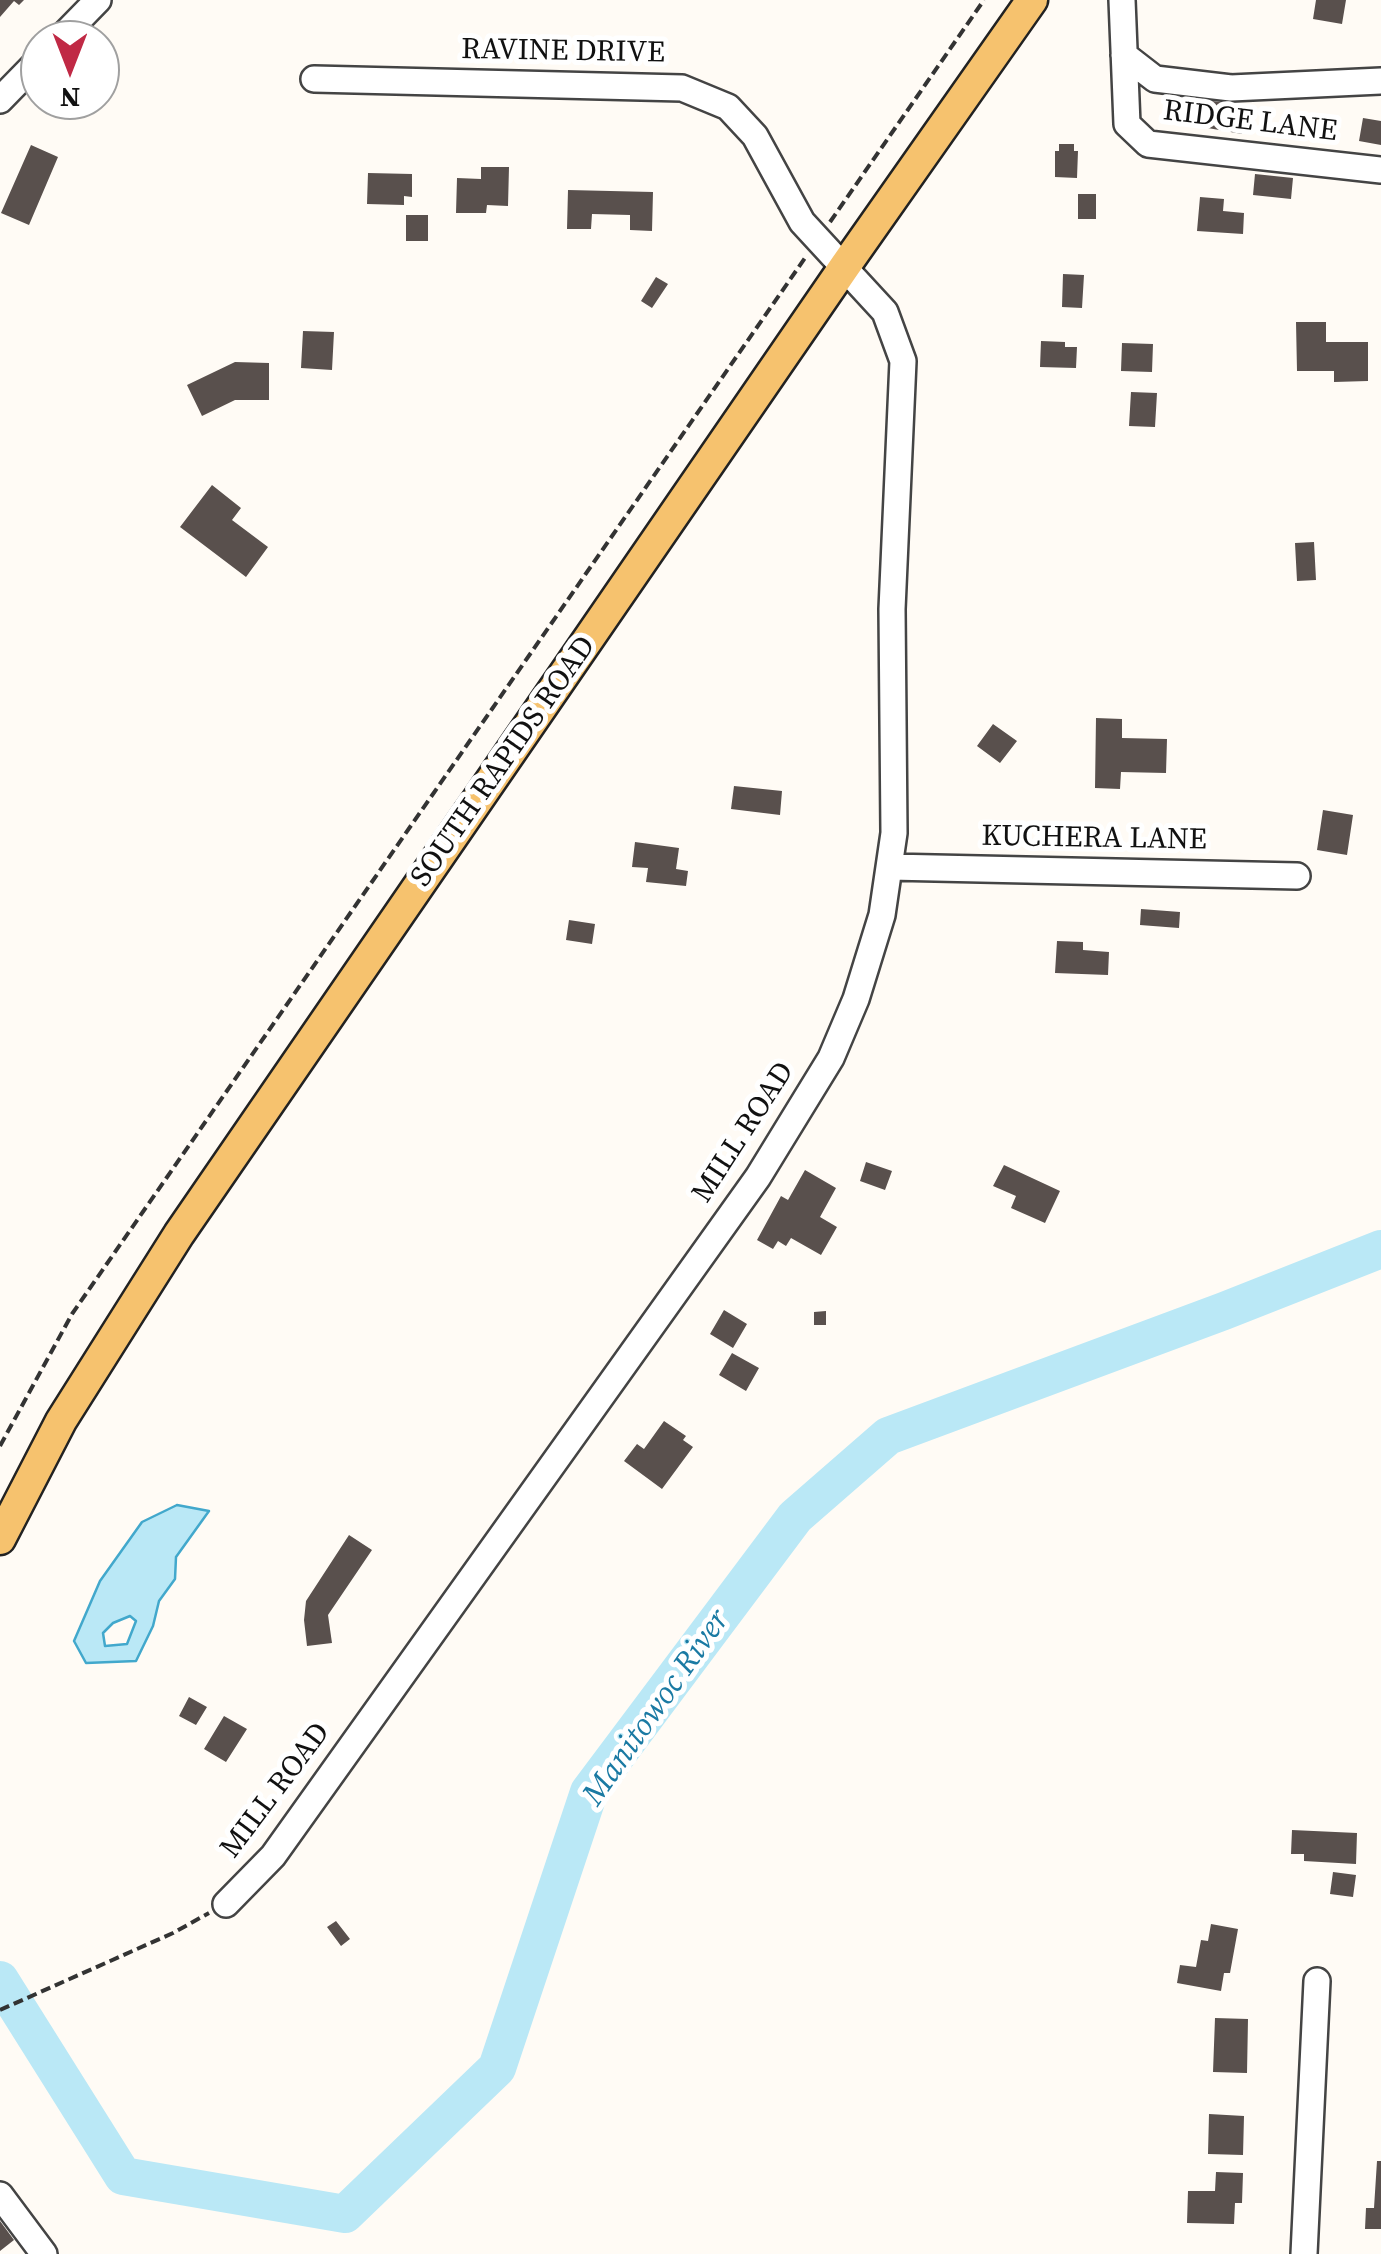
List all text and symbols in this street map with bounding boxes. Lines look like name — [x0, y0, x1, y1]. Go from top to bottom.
north arrow — [20, 20, 120, 120]
street label: RAVINE DRIVE — [461, 32, 665, 72]
text: N — [60, 79, 80, 117]
street label: RIDGE LANE — [1161, 93, 1339, 151]
street label: SOUTH RAPIDS ROAD — [404, 630, 604, 894]
street label: KUCHERA LANE — [981, 819, 1207, 859]
street label: MILL ROAD — [685, 1056, 803, 1210]
water label: Manitowoc River — [575, 1603, 739, 1813]
street label: MILL ROAD — [213, 1716, 339, 1866]

